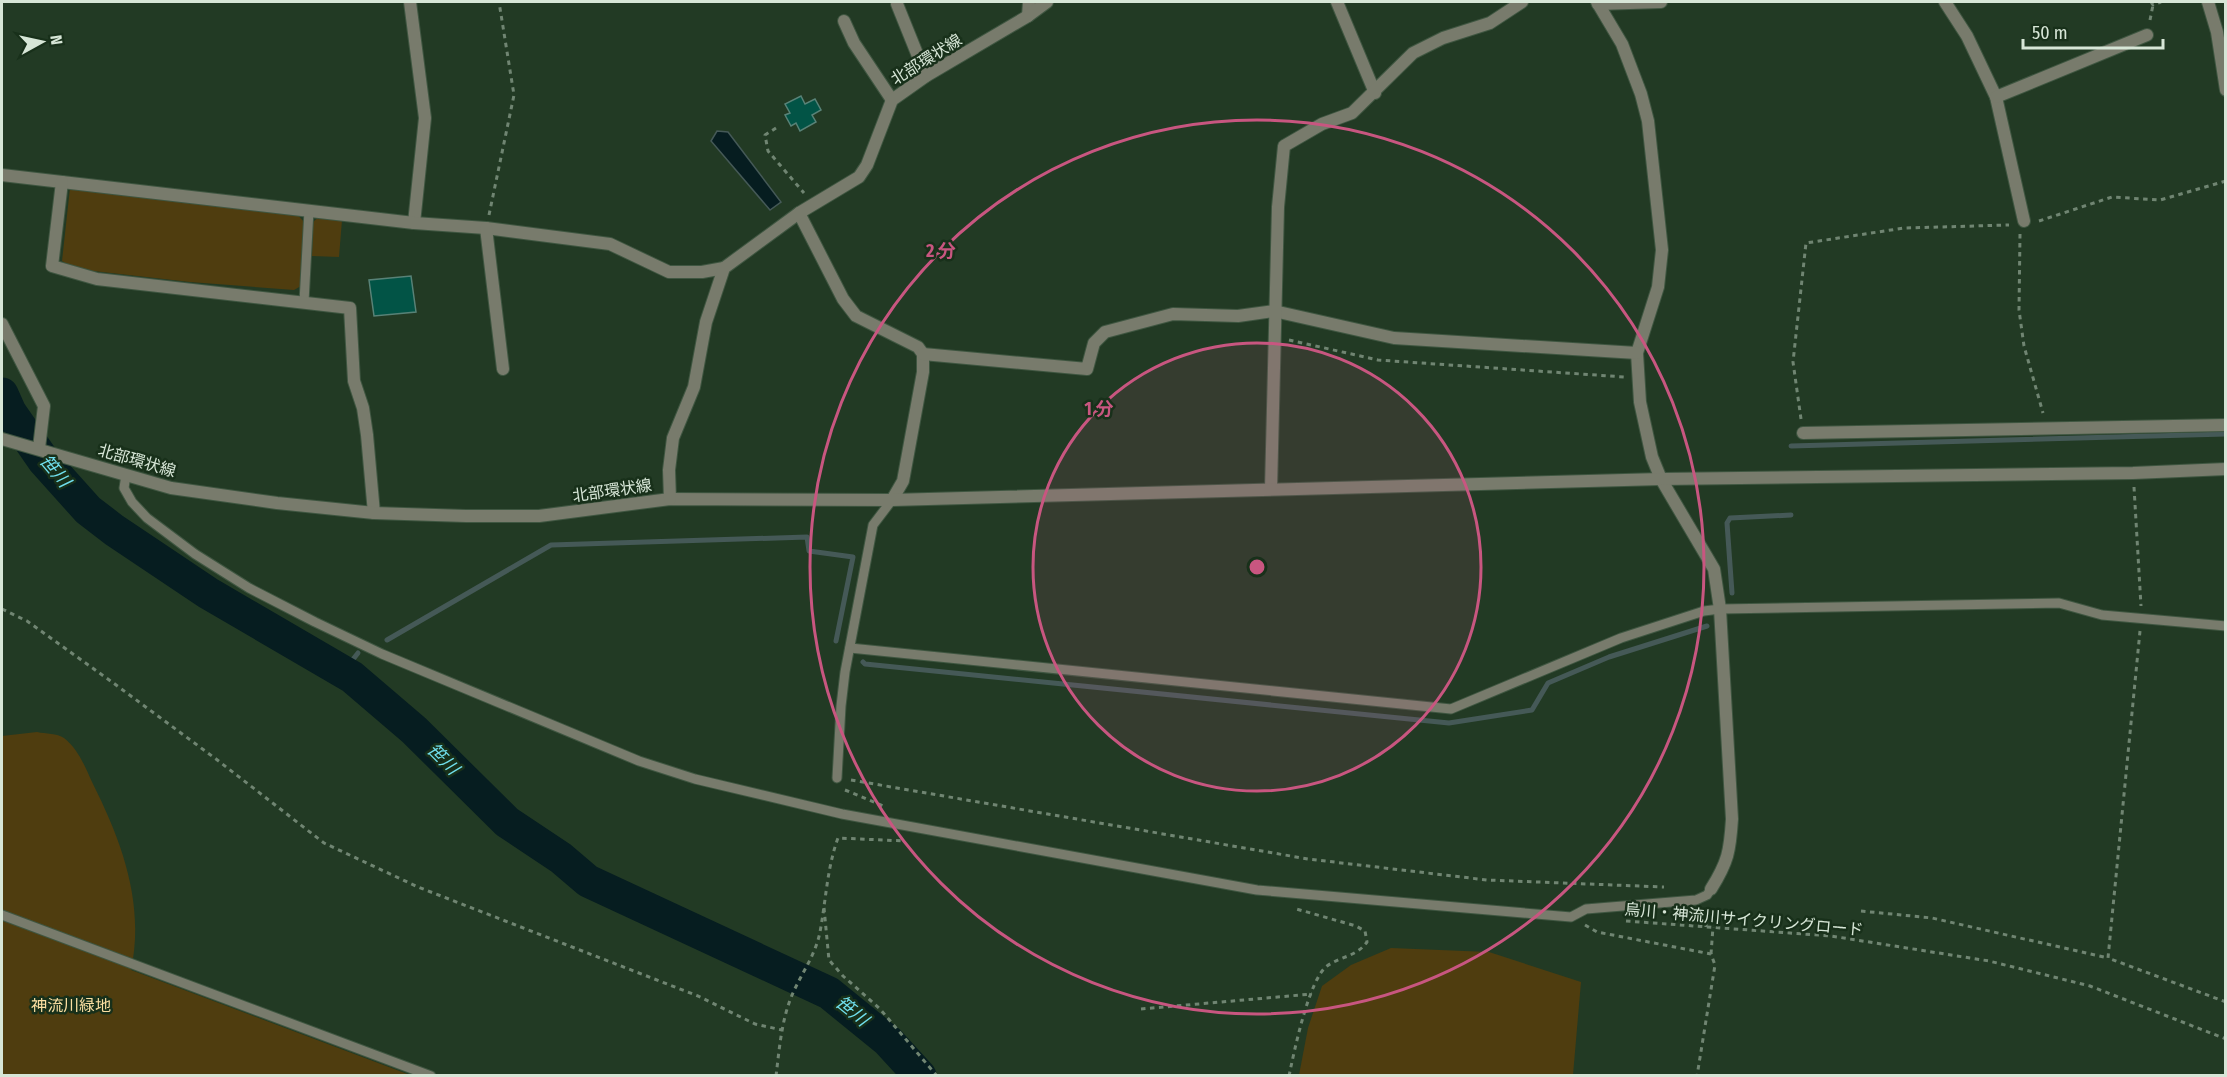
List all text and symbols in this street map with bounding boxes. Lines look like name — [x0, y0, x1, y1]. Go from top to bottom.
north arrow — [12, 12, 72, 72]
scale bar — [2023, 12, 2162, 50]
text: 50 m — [2032, 22, 2068, 44]
street label: 北部環状線 — [887, 30, 965, 89]
text: N — [46, 34, 66, 46]
text: 2 分 — [925, 240, 956, 262]
text: 1 分 — [1084, 398, 1114, 420]
street label: 北部環状線 — [96, 440, 178, 481]
water label: 笹川 — [35, 450, 76, 493]
street label: 北部環状線 — [571, 476, 653, 505]
centre of rings — [1247, 557, 1267, 577]
water label: 笹川 — [422, 738, 465, 781]
street label: 烏川・神流川サイクリングロード — [1624, 900, 1864, 939]
water label: 笹川 — [831, 991, 874, 1032]
park label: 神流川緑地 — [31, 996, 111, 1015]

